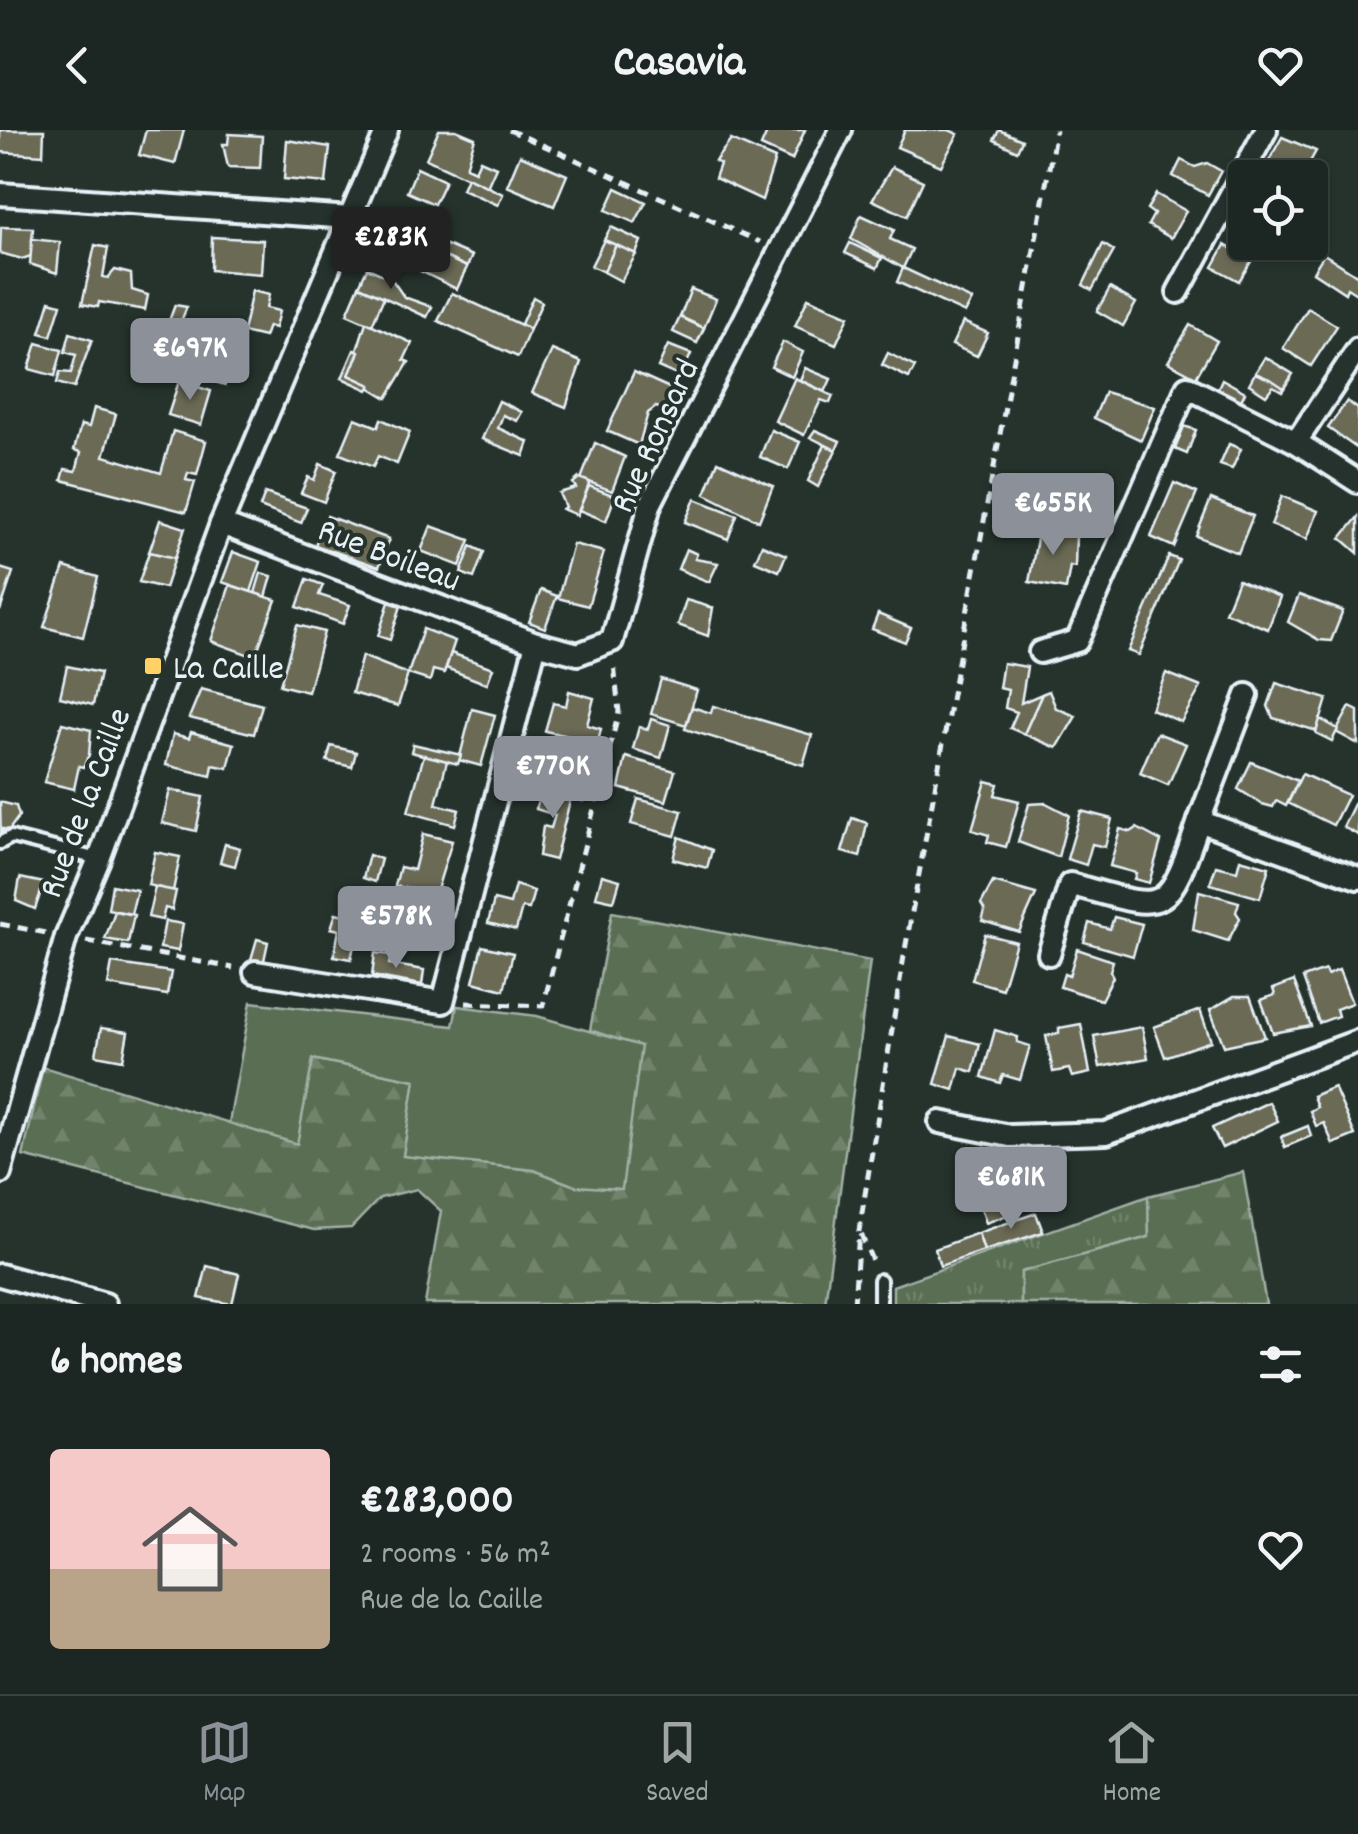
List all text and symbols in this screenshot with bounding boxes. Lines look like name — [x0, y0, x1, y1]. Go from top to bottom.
text: Casavia — [613, 33, 745, 97]
icon: back — [50, 38, 105, 93]
icon: heart — [1253, 38, 1308, 93]
map controls — [1228, 160, 1328, 260]
button: locate — [1228, 160, 1328, 260]
pin: €283K — [321, 207, 461, 292]
text: €283K — [354, 216, 428, 262]
pin: €697K — [120, 318, 260, 403]
text: €697K — [152, 327, 228, 373]
street label: Rue Ronsard — [600, 352, 715, 522]
pin: €655K — [983, 473, 1123, 558]
text: €655K — [1014, 482, 1092, 528]
street label: Rue Boileau — [310, 508, 467, 608]
place label: La Caille — [173, 646, 284, 696]
marker: La Caille — [142, 655, 164, 677]
street label: Rue de la Caille — [28, 701, 147, 906]
pin: €770K — [483, 736, 623, 821]
text: €770K — [516, 745, 590, 791]
pin: €578K — [326, 886, 466, 971]
text: €578K — [360, 895, 432, 941]
pin: €681K — [941, 1147, 1081, 1232]
text: €681K — [977, 1156, 1045, 1202]
text: 6 homes — [50, 1334, 183, 1394]
icon: filters — [1253, 1337, 1308, 1392]
text: €283,000 — [360, 1473, 514, 1533]
icon: home — [130, 1489, 250, 1609]
icon: heart — [1253, 1522, 1308, 1577]
text: 2 rooms · 56 m² — [360, 1533, 551, 1579]
text: Rue de la Caille — [360, 1579, 543, 1625]
tab: Map — [197, 1715, 252, 1815]
tab: Saved — [646, 1715, 709, 1815]
tab: Home — [1103, 1715, 1161, 1815]

